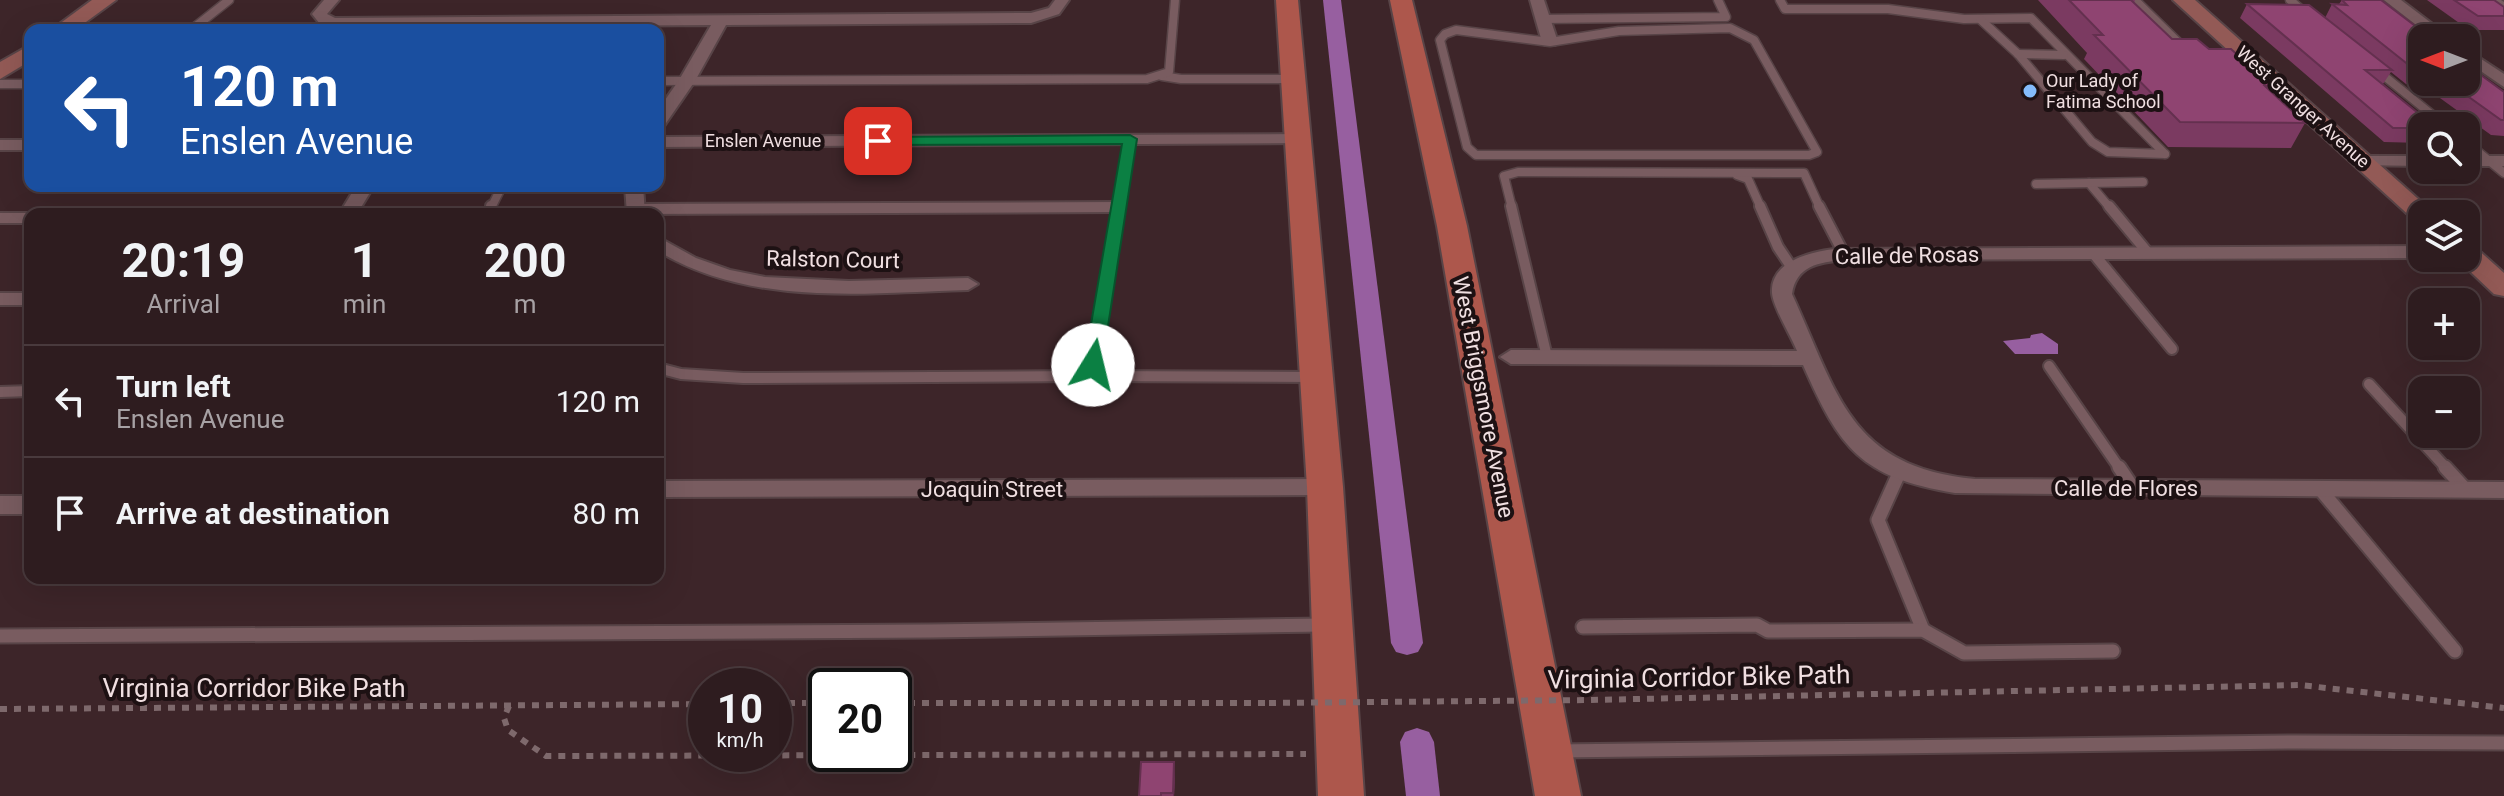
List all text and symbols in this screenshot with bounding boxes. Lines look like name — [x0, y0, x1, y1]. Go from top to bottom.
north arrow — [2408, 24, 2480, 96]
map controls — [2408, 24, 2480, 448]
street label: West Granger Avenue — [2233, 41, 2374, 172]
text: 120 m — [180, 54, 339, 120]
icon: left — [48, 56, 152, 160]
place label: Our Lady of Fatima School — [2046, 70, 2161, 112]
marker: Our Lady of Fatima School — [2021, 82, 2039, 100]
pin — [844, 107, 912, 175]
button: search — [2408, 112, 2480, 184]
icon: arrive — [856, 119, 900, 163]
text: Enslen Avenue — [180, 121, 413, 163]
street label: Enslen Avenue — [705, 130, 821, 151]
button: layers — [2408, 200, 2480, 272]
text: 20:19 — [122, 232, 245, 289]
text: 1 — [351, 232, 378, 289]
text: 200 — [484, 232, 566, 289]
street label: Calle de Rosas — [1835, 242, 1979, 269]
street label: Ralston Court — [766, 246, 900, 273]
street label: West Briggsmore Avenue — [1448, 274, 1519, 520]
button: + — [2408, 288, 2480, 360]
text: Arrival — [147, 289, 220, 319]
text: min — [343, 289, 386, 319]
text: m — [514, 289, 537, 319]
position arrow — [1051, 323, 1135, 407]
text: Turn left — [116, 369, 231, 404]
button: − — [2408, 376, 2480, 448]
icon: left — [48, 379, 92, 423]
text: 120 m — [556, 384, 640, 419]
text: Enslen Avenue — [116, 404, 285, 434]
street label: Calle de Flores — [2054, 476, 2198, 501]
street label: Joaquin Street — [921, 477, 1063, 502]
icon: arrive — [48, 491, 92, 535]
text: Arrive at destination — [116, 496, 390, 531]
text: 80 m — [573, 496, 640, 531]
street label: Virginia Corridor Bike Path — [1547, 659, 1851, 695]
speed limit sign: 20 — [808, 668, 912, 772]
street label: Virginia Corridor Bike Path — [103, 673, 406, 703]
text: 10 — [717, 686, 763, 733]
text: km/h — [717, 728, 763, 752]

